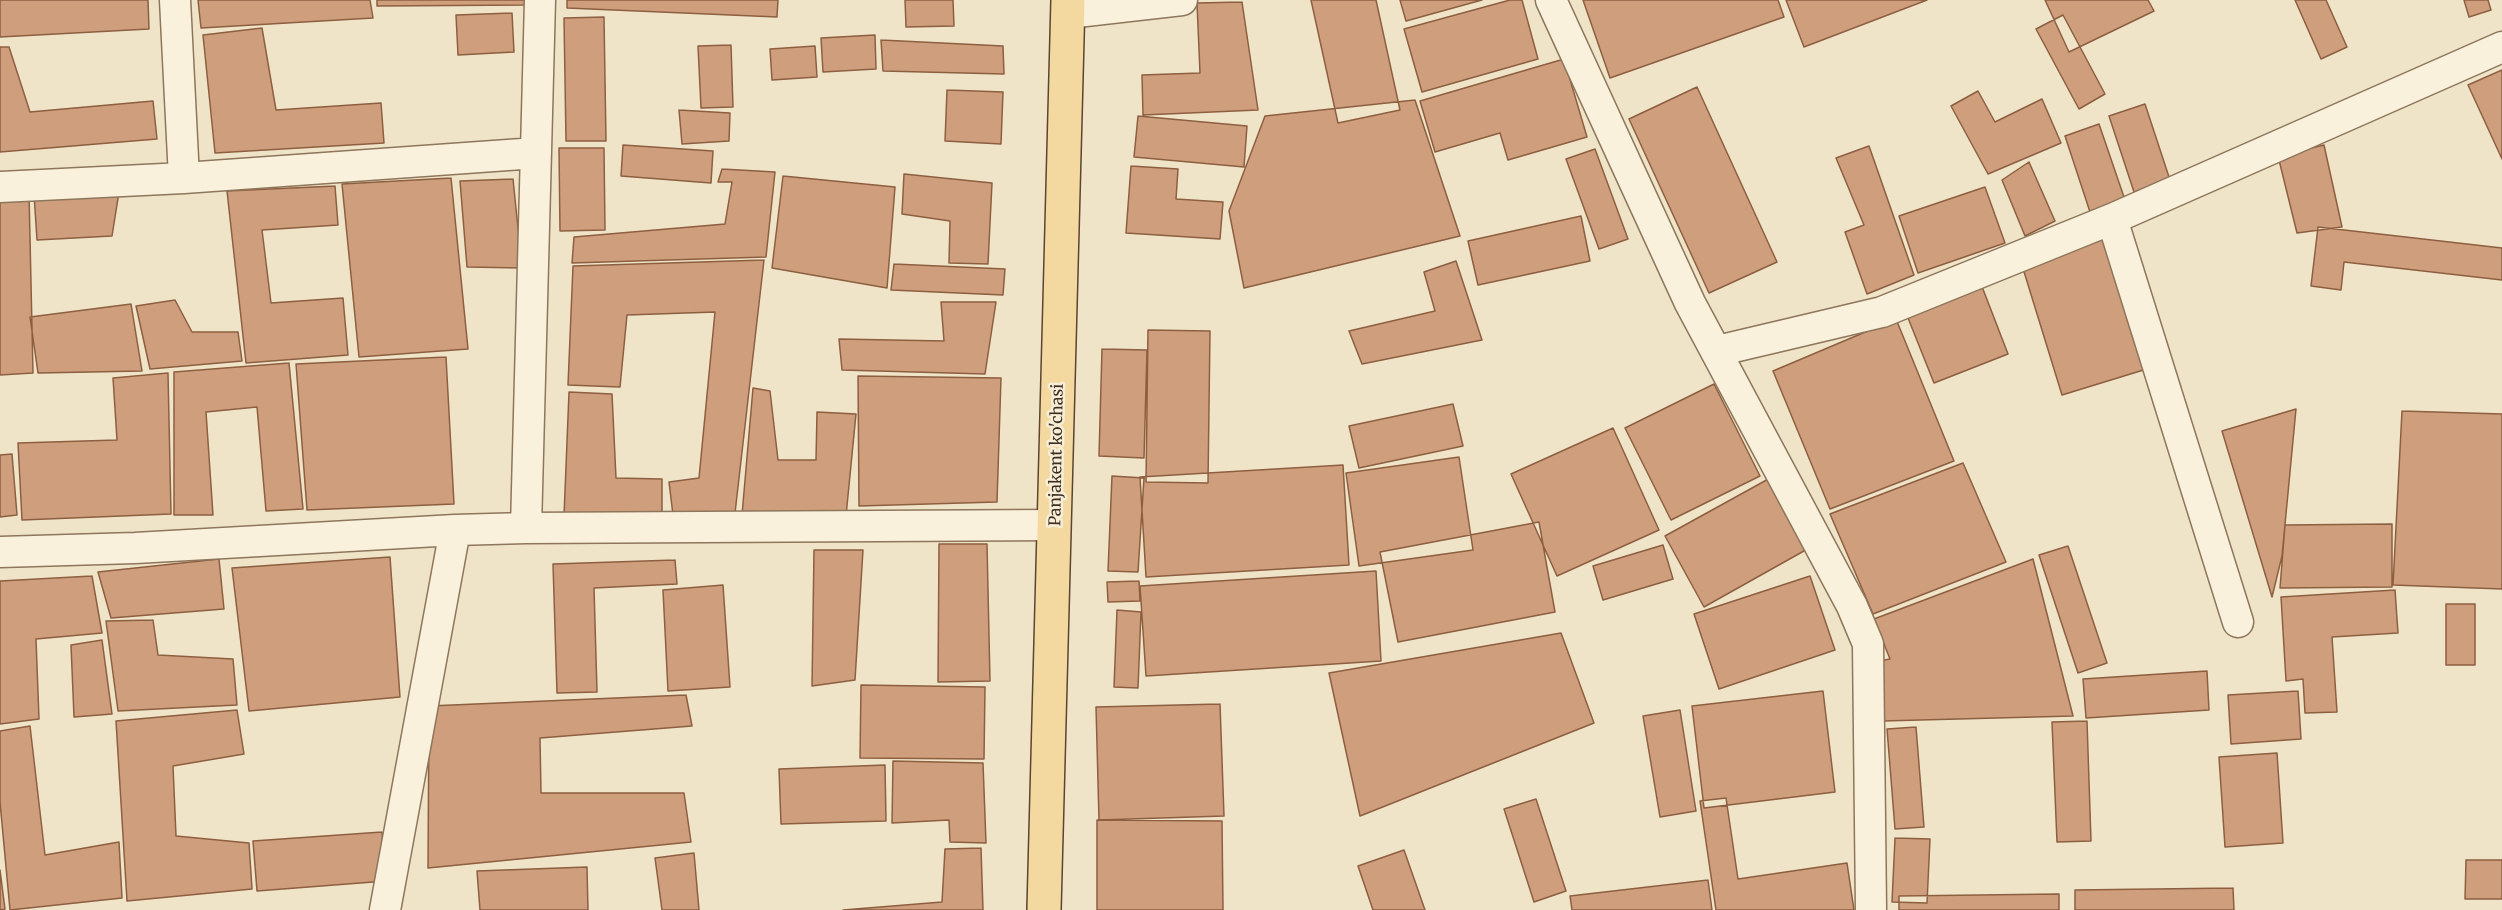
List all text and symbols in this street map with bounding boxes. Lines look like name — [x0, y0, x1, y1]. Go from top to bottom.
street label: Panjakent ko'chasi — [1046, 384, 1068, 526]

